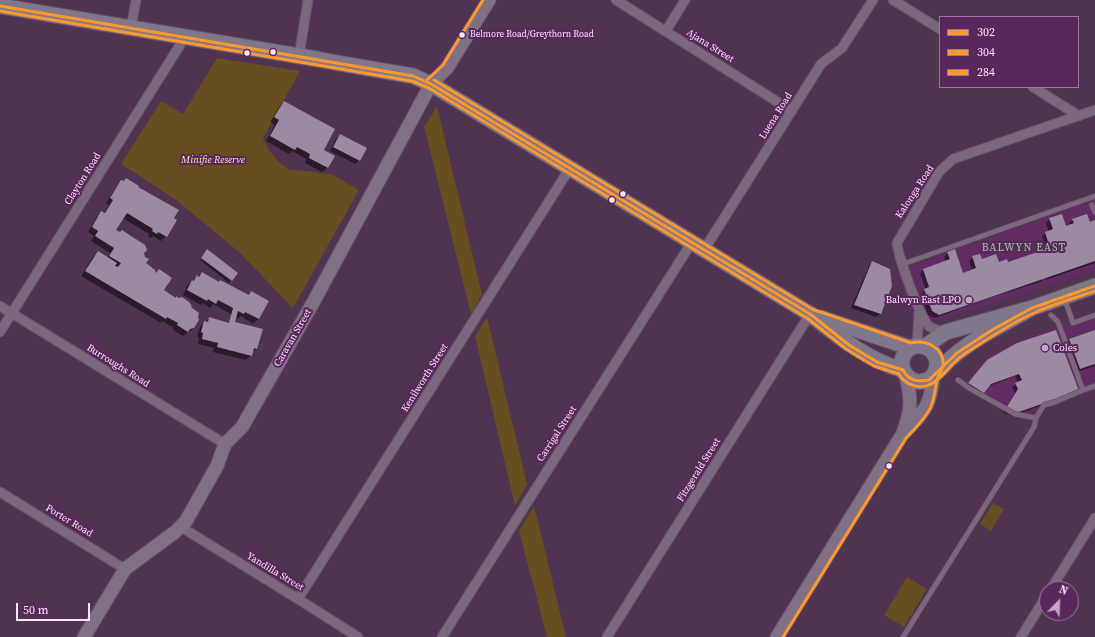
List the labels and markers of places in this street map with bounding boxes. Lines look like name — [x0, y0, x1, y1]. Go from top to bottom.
marker: Belmore Road/Greythorn Road — [457, 30, 467, 40]
place label: Belmore Road/Greythorn Road — [470, 30, 594, 40]
unlabelled marker — [268, 47, 278, 57]
unlabelled marker — [242, 48, 252, 58]
unlabelled marker — [618, 189, 628, 199]
unlabelled marker — [607, 195, 617, 205]
place label: Balwyn East LPO — [886, 294, 961, 306]
marker: Balwyn East LPO — [964, 295, 974, 305]
place label: Coles — [1053, 342, 1077, 354]
marker: Coles — [1040, 343, 1050, 353]
unlabelled marker — [884, 461, 894, 471]

